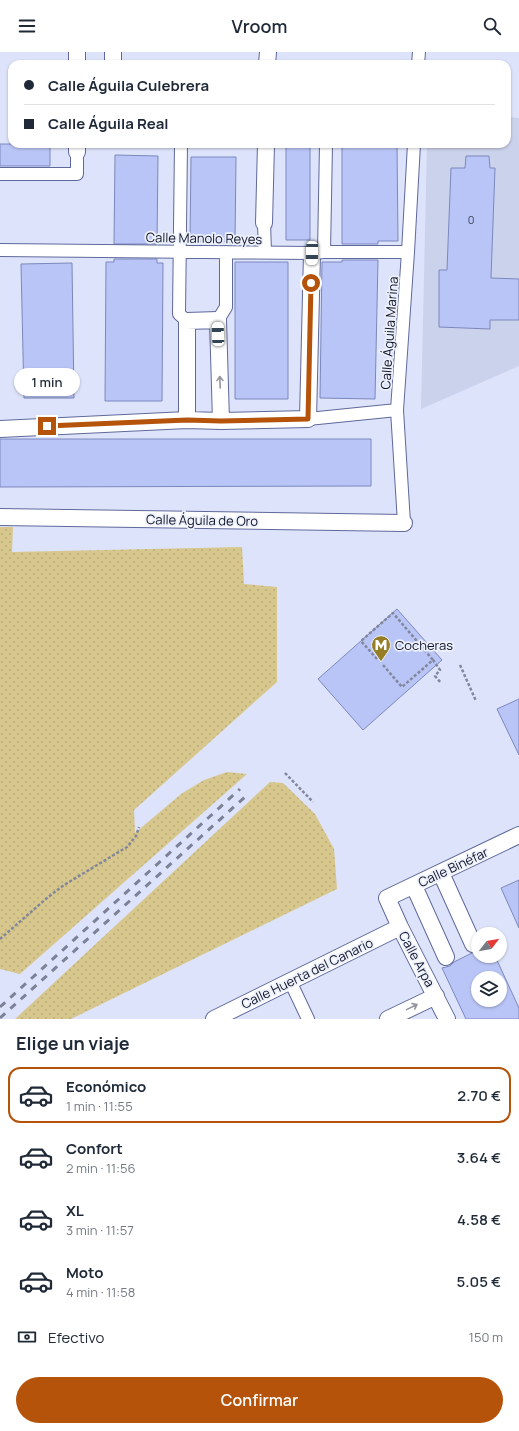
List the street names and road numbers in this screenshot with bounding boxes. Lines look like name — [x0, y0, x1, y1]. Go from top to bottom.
street label: Calle Manolo Reyes — [146, 228, 262, 248]
street label: Calle Águila Marina — [376, 276, 402, 390]
street label: Calle Águila de Oro — [146, 510, 258, 530]
street label: Calle Binéfar — [415, 843, 491, 891]
street label: Calle Arpa — [395, 928, 439, 990]
street label: Calle Huerta del Canario — [238, 933, 376, 1013]

